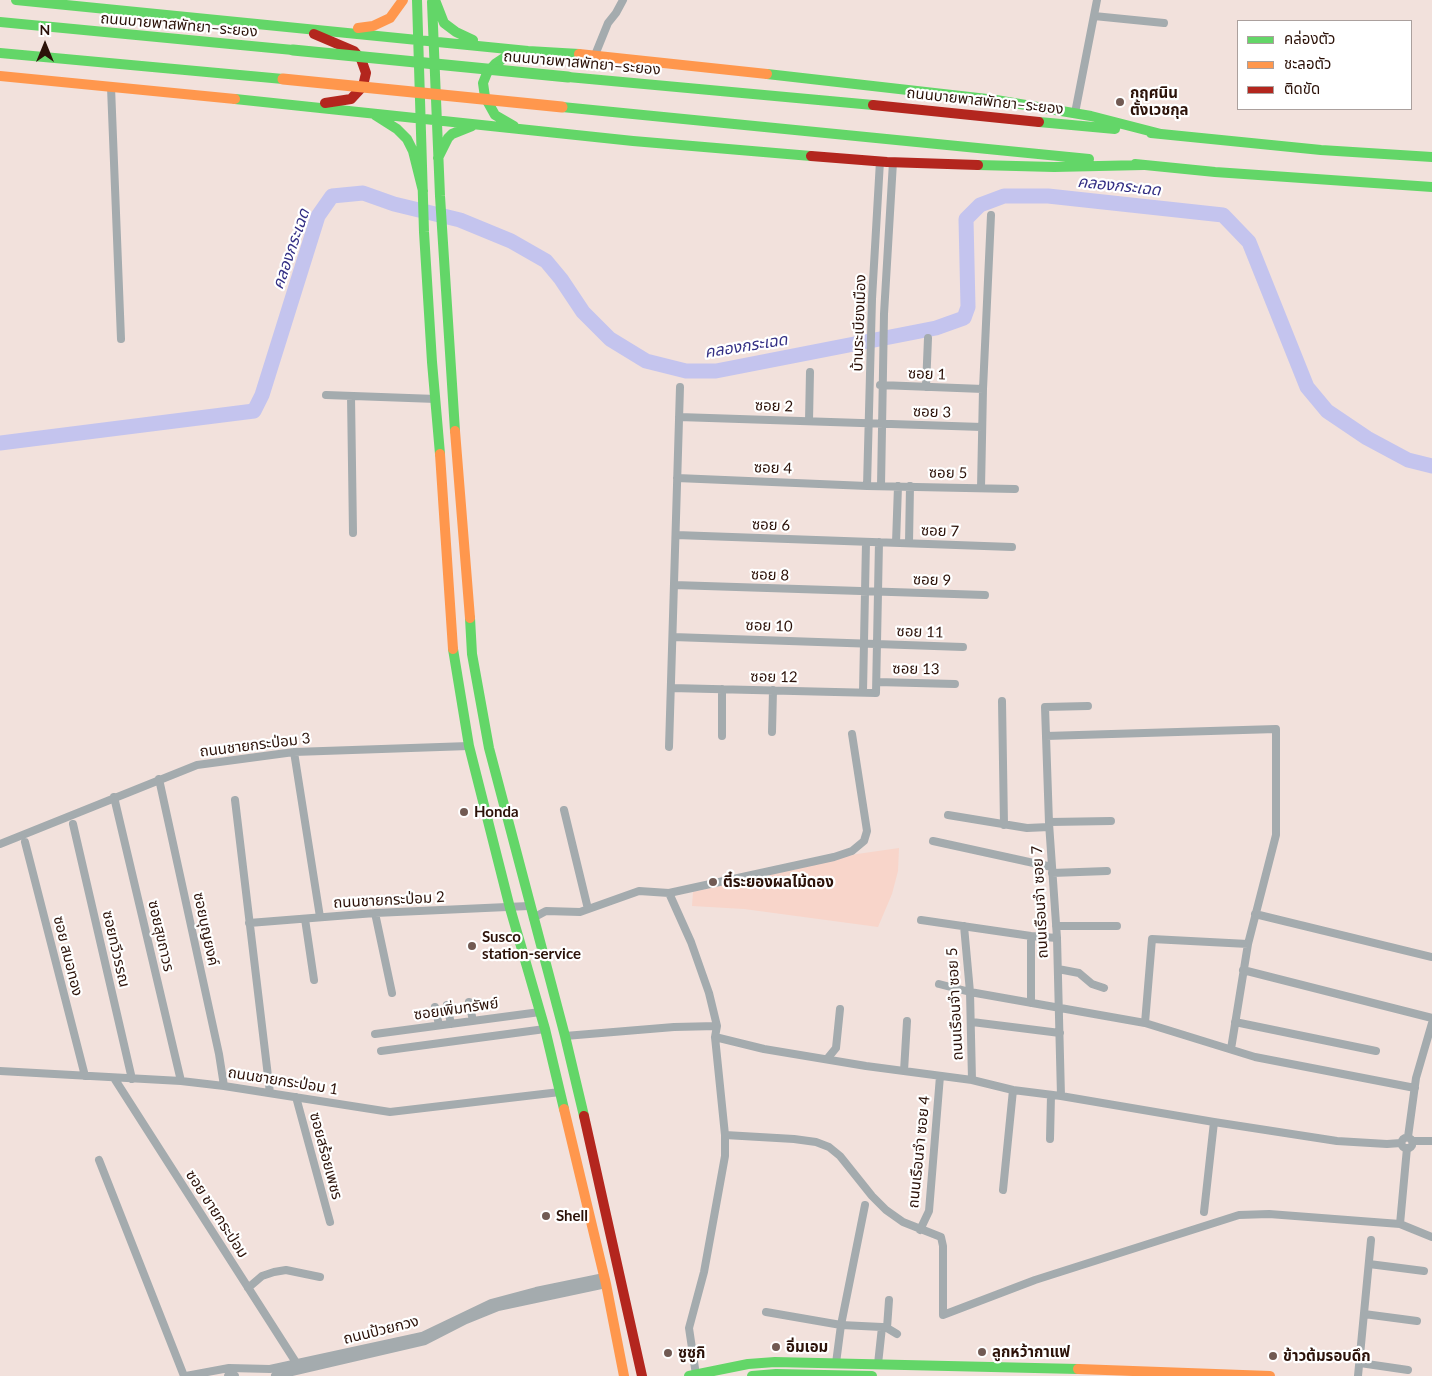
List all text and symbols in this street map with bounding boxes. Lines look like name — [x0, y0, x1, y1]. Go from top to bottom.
street label: ถนนบายพาสพัทยา–ระยอง — [100, 9, 258, 41]
north arrow — [20, 20, 70, 70]
legend — [1237, 20, 1412, 110]
text: N — [40, 21, 50, 38]
text: คล่องตัว — [1284, 29, 1335, 47]
street label: ถนนบายพาสพัทยา–ระยอง — [503, 47, 661, 79]
text: ชะลอตัว — [1284, 54, 1331, 72]
text: ติดขัด — [1284, 79, 1320, 97]
street label: ถนนบายพาสพัทยา–ระยอง — [906, 84, 1064, 118]
place label: กฤศนิน ตั้งเวชกุล — [1130, 84, 1188, 119]
marker: กฤศนิน ตั้งเวชกุล — [1114, 96, 1126, 108]
water label: คลองกระเฉด — [1076, 172, 1162, 200]
water label: คลองกระเฉด — [268, 206, 314, 292]
street label: บ้านระเบียงเมือง — [848, 274, 870, 372]
water label: คลองกระเฉด — [703, 330, 789, 362]
street label: ซอย 1 — [907, 364, 947, 384]
street label: ซอย 2 — [754, 396, 794, 416]
street label: ซอย 3 — [912, 402, 952, 422]
street label: ซอย 4 — [753, 458, 793, 478]
street label: ซอย 5 — [929, 464, 967, 482]
street label: ซอย 6 — [751, 515, 791, 535]
street label: ซอย 7 — [920, 521, 960, 541]
street label: ซอย 8 — [750, 565, 790, 585]
street label: ซอย 9 — [912, 570, 952, 590]
street label: ซอย 10 — [745, 616, 793, 636]
street label: ซอย 11 — [896, 622, 944, 642]
street label: ซอย 13 — [892, 660, 940, 678]
street label: ซอย 12 — [750, 668, 798, 686]
street label: ถนนชายกระป่อม 3 — [199, 729, 311, 761]
place label: Honda — [474, 803, 519, 821]
marker: Honda — [458, 806, 470, 818]
street label: ถนนเรือนจำ ซอย 7 — [1028, 845, 1052, 959]
place label: ตี๋ระยองผลไม้ดอง — [723, 873, 834, 891]
marker: ตี๋ระยองผลไม้ดอง — [707, 876, 719, 888]
street label: ถนนชายกระป่อม 2 — [333, 888, 445, 912]
street label: ซอยบุญยงค์ — [189, 891, 223, 967]
street label: ซอยสุขถาวร — [144, 899, 178, 973]
street label: ซอยทวีวรรณ — [98, 909, 134, 989]
street label: ซอย สมอทอง — [49, 914, 87, 998]
place label: Susco station-service — [482, 928, 581, 963]
marker: Susco station-service — [466, 940, 478, 952]
street label: ถนนเรือนจำ ซอย 5 — [943, 947, 967, 1061]
street label: ซอยเพิ่มทรัพย์ — [412, 994, 500, 1024]
street label: ถนนชายกระป่อม 1 — [227, 1063, 339, 1099]
street label: ถนนเรือนจำ ซอย 4 — [904, 1095, 934, 1209]
street label: ซอยสร้อยเพชร — [306, 1110, 346, 1202]
street label: ซอย ชายกระป่อม — [182, 1167, 252, 1261]
place label: Shell — [556, 1207, 588, 1225]
marker: Shell — [540, 1210, 552, 1222]
street label: ถนนป้วยกวง — [341, 1312, 421, 1348]
place label: อิ่มเอม — [786, 1338, 828, 1356]
marker: อิ่มเอม — [770, 1341, 782, 1353]
place label: ลูกหว้ากาแฟ — [992, 1343, 1070, 1361]
place label: ซูซูกิ — [678, 1344, 705, 1362]
marker: ลูกหว้ากาแฟ — [976, 1346, 988, 1358]
marker: ซูซูกิ — [662, 1347, 674, 1359]
place label: ข้าวต้มรอบดึก — [1283, 1347, 1371, 1365]
marker: ข้าวต้มรอบดึก — [1267, 1350, 1279, 1362]

